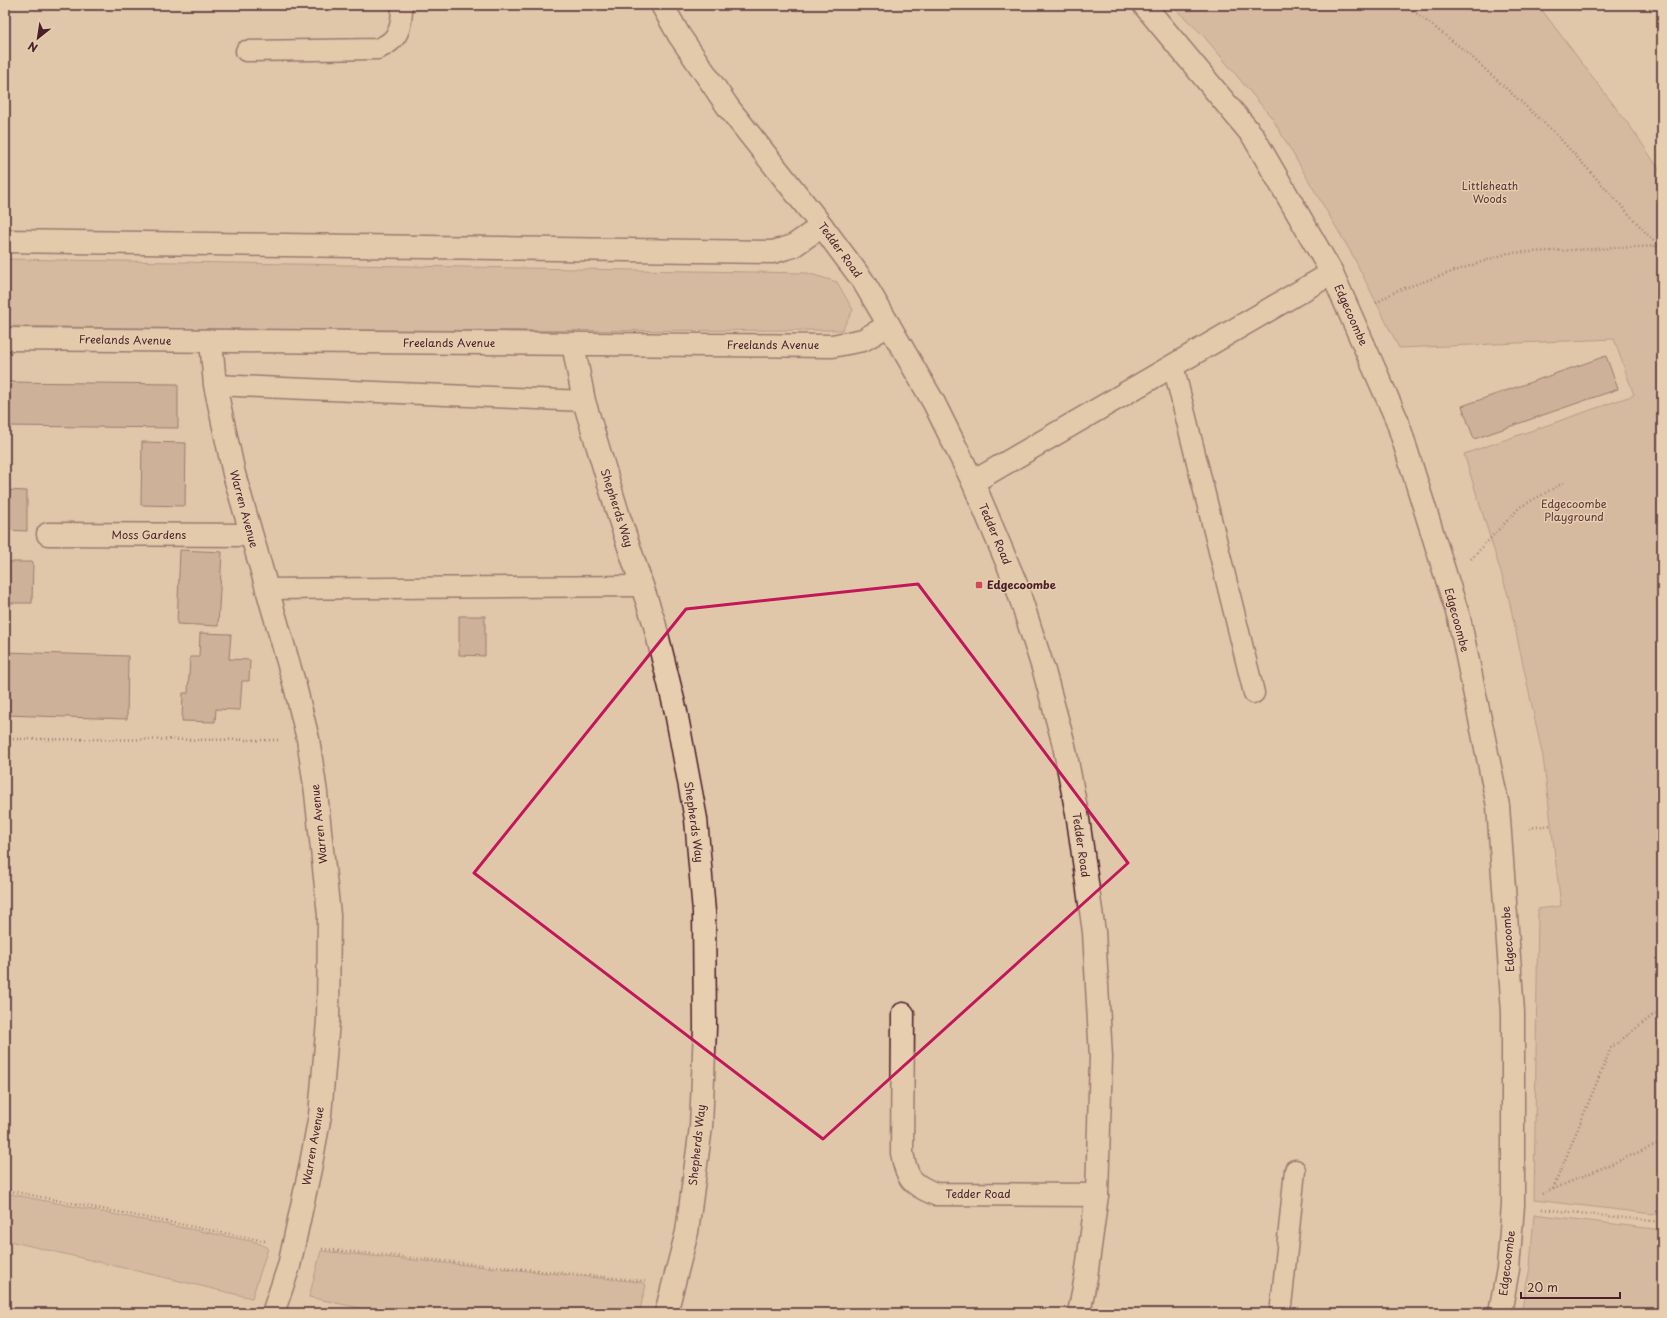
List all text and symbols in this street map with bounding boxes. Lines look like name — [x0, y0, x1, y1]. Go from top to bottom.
north arrow — [18, 18, 58, 58]
text: N — [24, 37, 41, 57]
park label: Littleheath Woods — [1462, 177, 1518, 207]
street label: Tedder Road — [814, 218, 866, 281]
street label: Edgecoombe — [1330, 281, 1373, 348]
street label: Freelands Avenue — [79, 330, 172, 349]
street label: Freelands Avenue — [403, 334, 496, 351]
street label: Freelands Avenue — [727, 336, 820, 353]
street label: Shepherds Way — [597, 466, 638, 549]
street label: Warren Avenue — [226, 468, 263, 550]
park label: Edgecoombe Playground — [1541, 495, 1607, 525]
street label: Tedder Road — [975, 500, 1016, 567]
street label: Moss Gardens — [112, 526, 186, 543]
place label: Edgecoombe — [987, 576, 1057, 593]
marker: Edgecoombe — [974, 580, 984, 590]
street label: Edgecoombe — [1441, 586, 1474, 654]
street label: Shepherds Way — [680, 780, 709, 864]
street label: Warren Avenue — [306, 783, 331, 865]
street label: Tedder Road — [1069, 811, 1094, 878]
street label: Edgecoombe — [1497, 906, 1518, 973]
street label: Shepherds Way — [684, 1103, 709, 1186]
street label: Warren Avenue — [297, 1105, 328, 1187]
street label: Tedder Road — [945, 1185, 1011, 1202]
street label: Edgecoombe — [1494, 1229, 1519, 1297]
scale bar — [1521, 1274, 1620, 1300]
text: 20 m — [1527, 1278, 1558, 1296]

